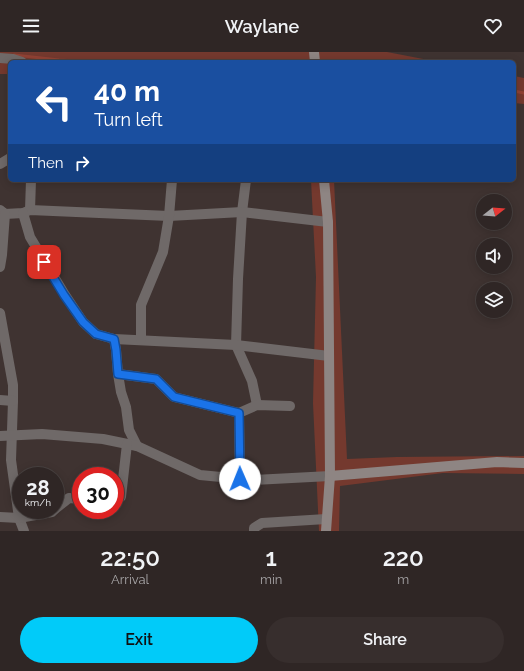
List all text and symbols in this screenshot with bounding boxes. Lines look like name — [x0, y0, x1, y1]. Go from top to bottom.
icon: menu — [20, 15, 42, 37]
icon: heart — [482, 15, 504, 37]
text: Waylane — [225, 16, 299, 37]
text: 40 m — [94, 75, 160, 108]
icon: left — [28, 76, 80, 128]
text: Turn left — [94, 109, 163, 130]
icon: right — [71, 152, 93, 174]
text: Then — [28, 154, 63, 172]
north arrow — [476, 194, 512, 230]
map controls — [476, 194, 512, 318]
button: sound — [476, 238, 512, 274]
pin — [27, 245, 61, 279]
icon: arrive — [33, 251, 55, 273]
button: layers — [476, 282, 512, 318]
position arrow — [219, 458, 261, 500]
speed limit sign: 30 — [72, 467, 124, 519]
text: 28 — [26, 476, 50, 500]
text: km/h — [25, 497, 51, 508]
text: 22:50 — [100, 543, 160, 572]
text: 1 — [266, 543, 277, 572]
text: 220 — [383, 543, 424, 572]
text: Arrival — [111, 572, 149, 587]
text: min — [260, 572, 282, 587]
text: m — [397, 572, 409, 587]
button: Exit — [20, 617, 258, 663]
button: Share — [266, 617, 504, 663]

